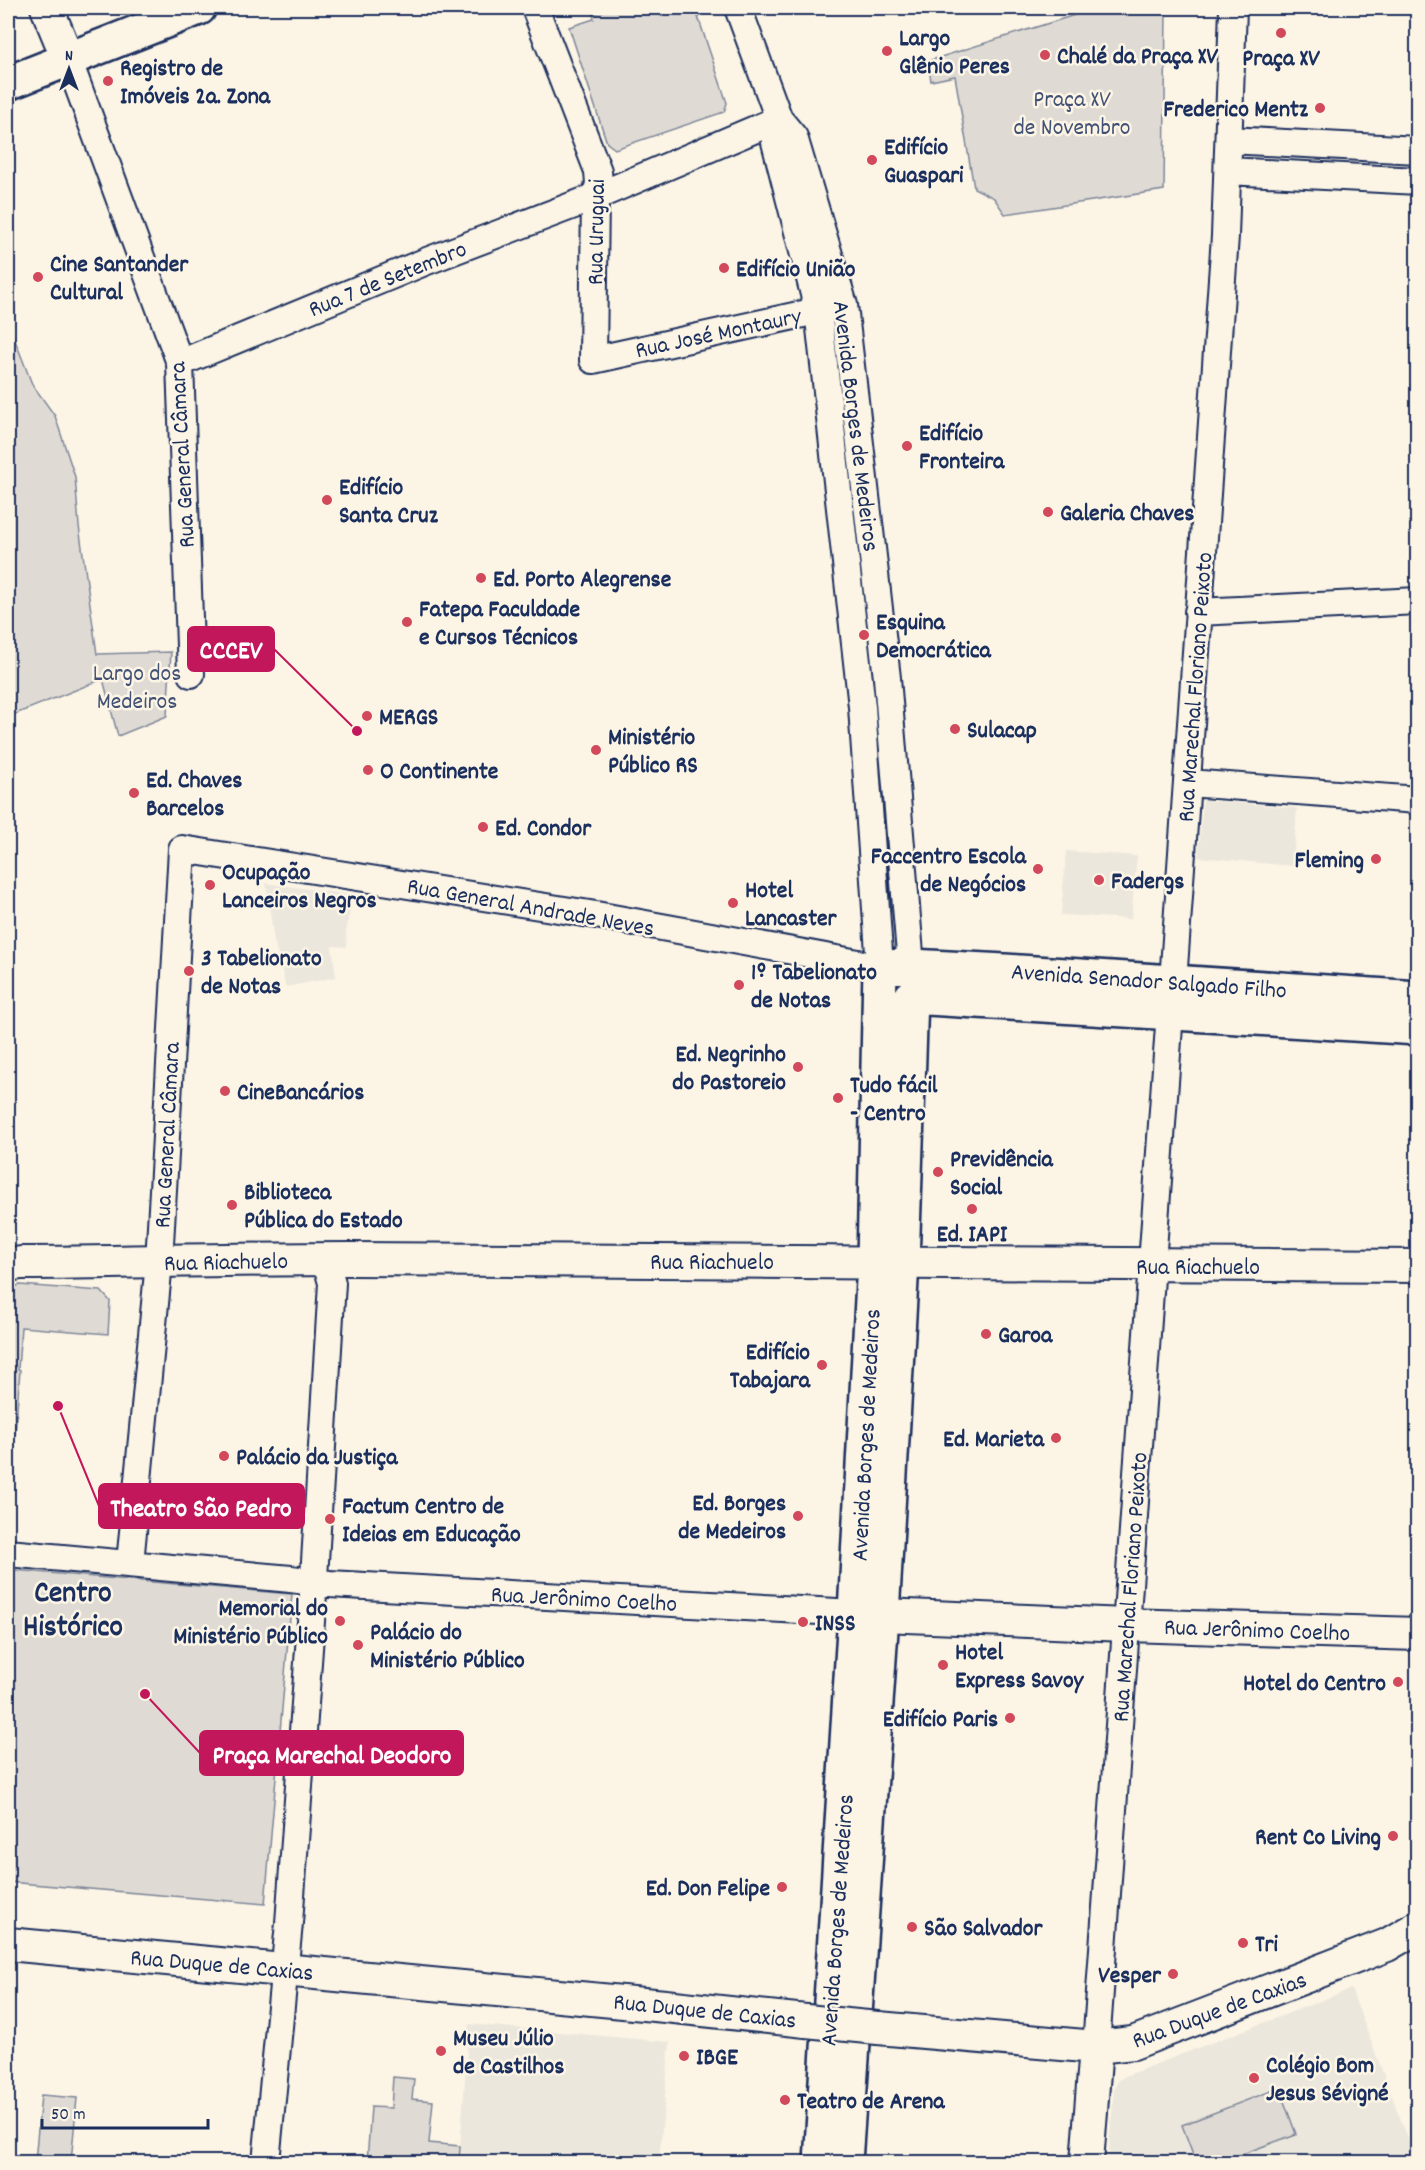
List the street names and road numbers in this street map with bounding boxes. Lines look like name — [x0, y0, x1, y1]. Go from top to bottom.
street label: Rua Uruguai — [580, 179, 616, 285]
street label: Rua 7 de Setembro — [304, 234, 472, 328]
street label: Avenida Borges de Medeiros — [822, 299, 886, 554]
street label: Rua José Montaury — [632, 300, 806, 369]
street label: Rua General Câmara — [162, 360, 206, 549]
street label: Rua Marechal Floriano Peixoto — [1171, 551, 1223, 823]
street label: Rua General Andrade Neves — [404, 870, 657, 947]
street label: Avenida Senador Salgado Filho — [1010, 956, 1288, 1010]
street label: Rua General Câmara — [147, 1041, 191, 1229]
street label: Rua Riachuelo — [164, 1246, 288, 1282]
street label: Rua Riachuelo — [650, 1247, 774, 1281]
street label: Rua Riachuelo — [1136, 1252, 1260, 1286]
street label: Avenida Borges de Medeiros — [844, 1308, 892, 1562]
street label: Rua Marechal Floriano Peixoto — [1106, 1451, 1158, 1723]
street label: Rua Jerônimo Coelho — [490, 1579, 678, 1623]
street label: Rua Jerônimo Coelho — [1163, 1612, 1351, 1652]
street label: Avenida Borges de Medeiros — [813, 1793, 865, 2047]
street label: Rua Duque de Caxias — [129, 1942, 315, 1992]
street label: Rua Duque de Caxias — [1128, 1964, 1312, 2059]
street label: Rua Duque de Caxias — [612, 1986, 798, 2039]

